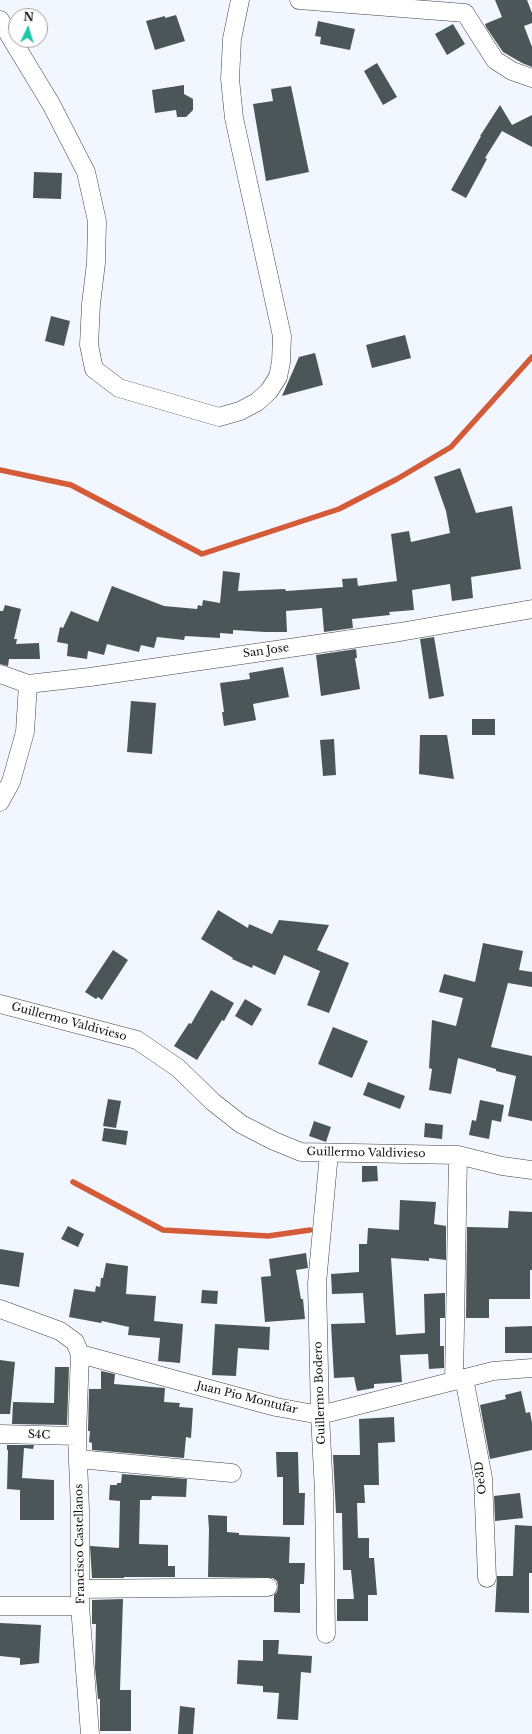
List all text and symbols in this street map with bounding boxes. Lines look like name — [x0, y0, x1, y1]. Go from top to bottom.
north arrow — [8, 8, 48, 48]
text: N — [23, 10, 34, 24]
street label: San Jose — [242, 641, 290, 661]
street label: Guillermo Valdivieso — [10, 1000, 128, 1044]
street label: Guillermo Valdivieso — [306, 1145, 426, 1161]
street label: Guillermo Bodero — [312, 1341, 328, 1445]
street label: Juan Pio Montufar — [195, 1379, 299, 1417]
street label: S4C — [28, 1428, 50, 1442]
street label: Oe3D — [472, 1461, 490, 1495]
street label: Francisco Castellanos — [72, 1484, 88, 1604]

